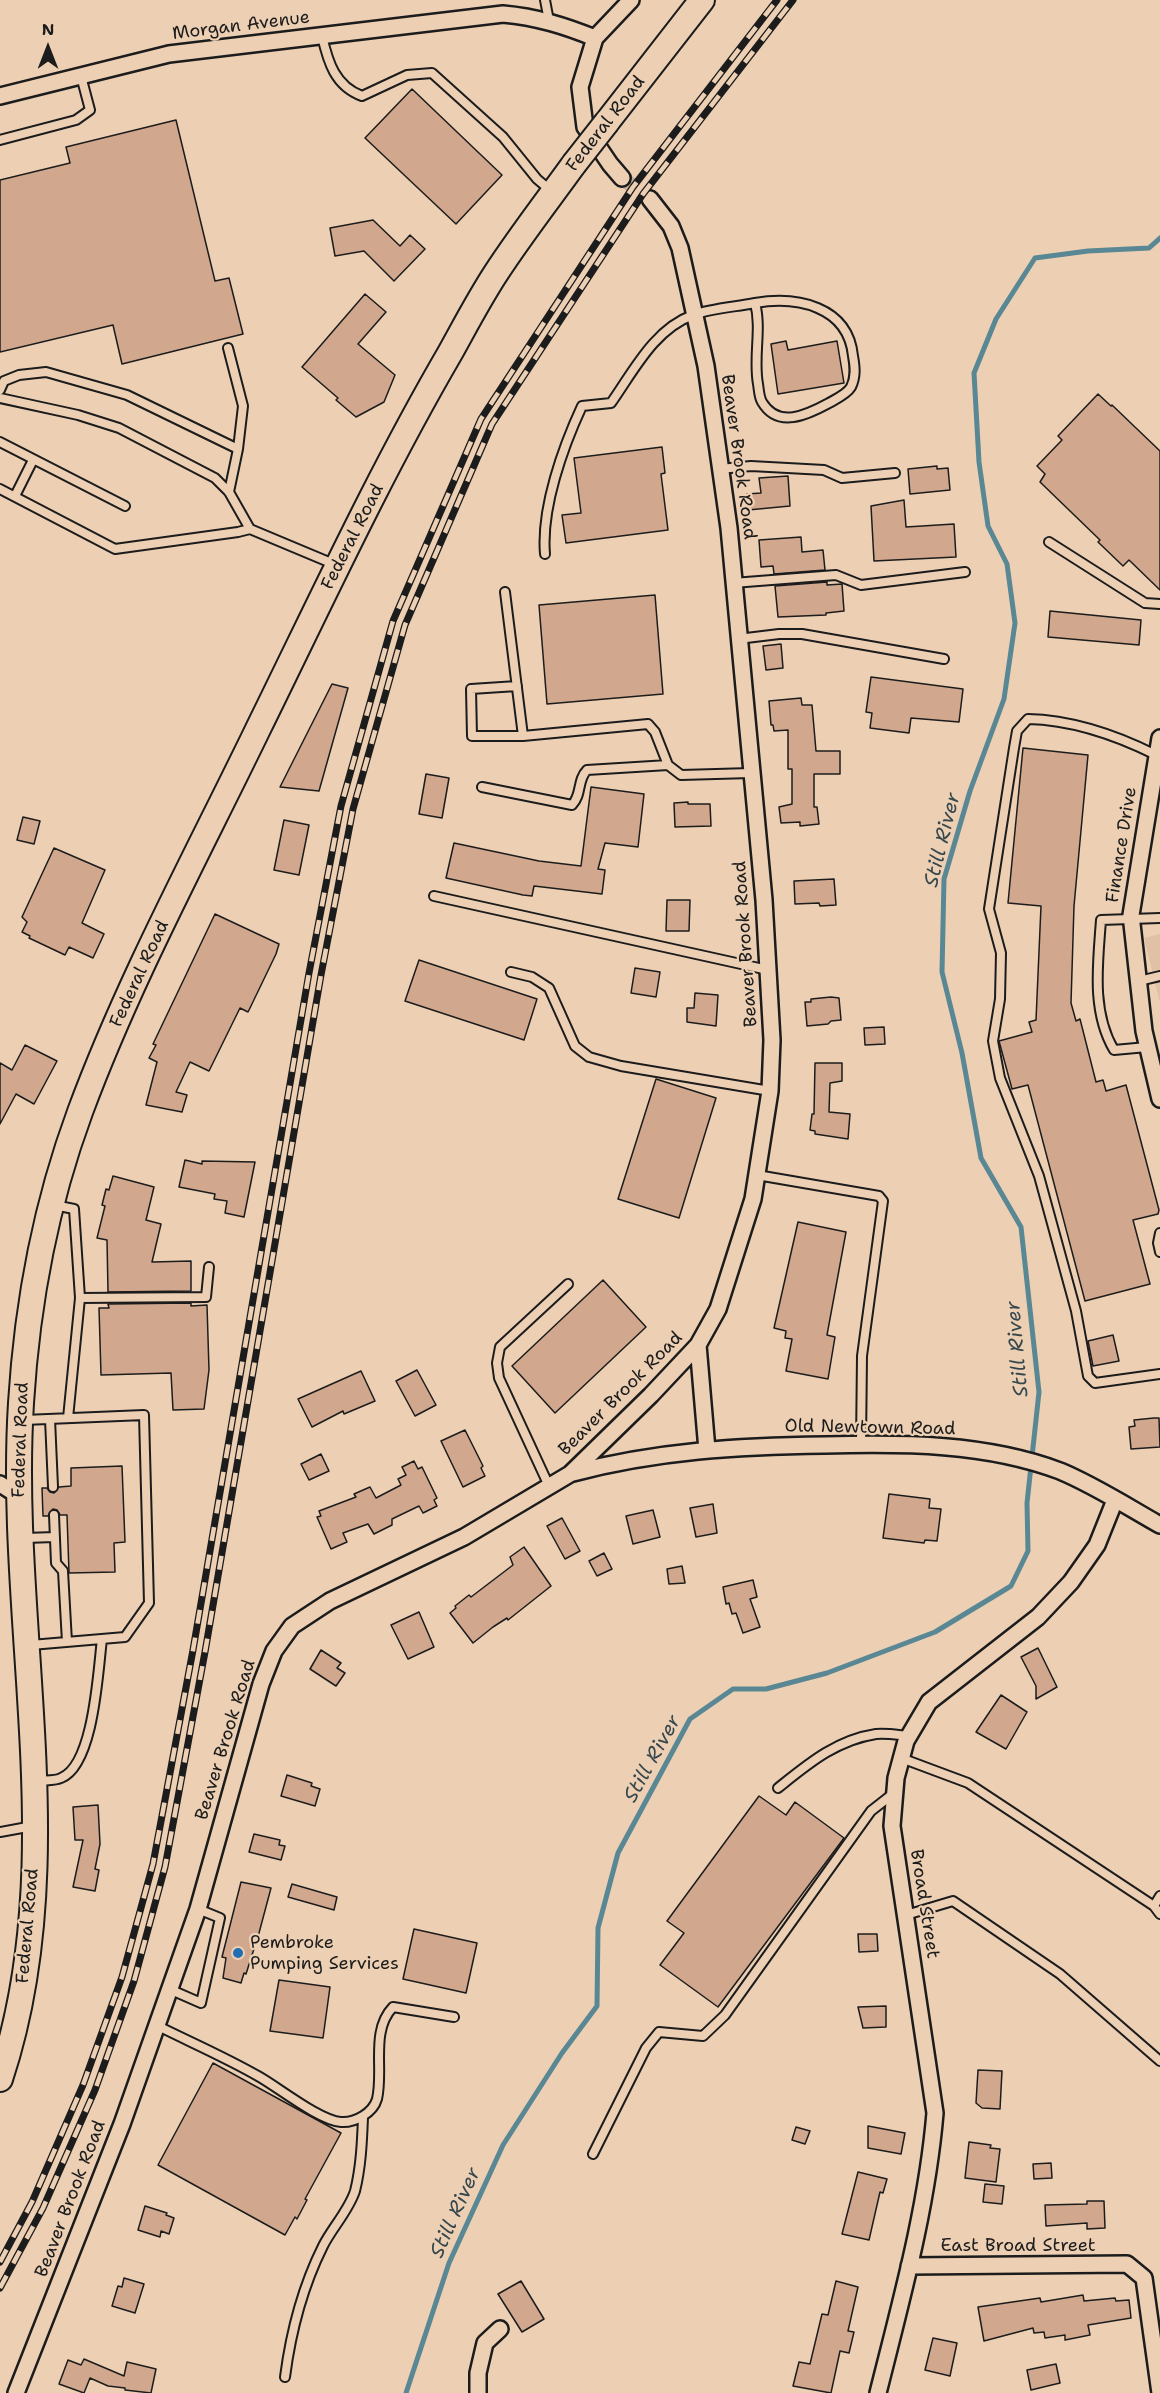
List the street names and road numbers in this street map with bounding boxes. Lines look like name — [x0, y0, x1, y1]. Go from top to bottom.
street label: Morgan Avenue — [171, 7, 311, 45]
street label: Federal Road — [562, 72, 650, 176]
street label: Beaver Brook Road — [716, 373, 760, 541]
street label: Federal Road — [317, 481, 389, 593]
street label: Finance Drive — [1102, 785, 1142, 905]
street label: Beaver Brook Road — [729, 860, 763, 1028]
street label: Federal Road — [106, 917, 174, 1031]
street label: Beaver Brook Road — [555, 1328, 687, 1460]
street label: Federal Road — [8, 1382, 34, 1498]
street label: Old Newtown Road — [784, 1416, 956, 1440]
street label: Beaver Brook Road — [191, 1657, 261, 1823]
street label: Broad Street — [905, 1848, 943, 1960]
street label: Federal Road — [12, 1867, 44, 1985]
street label: Beaver Brook Road — [31, 2117, 111, 2281]
street label: East Broad Street — [940, 2235, 1096, 2257]

